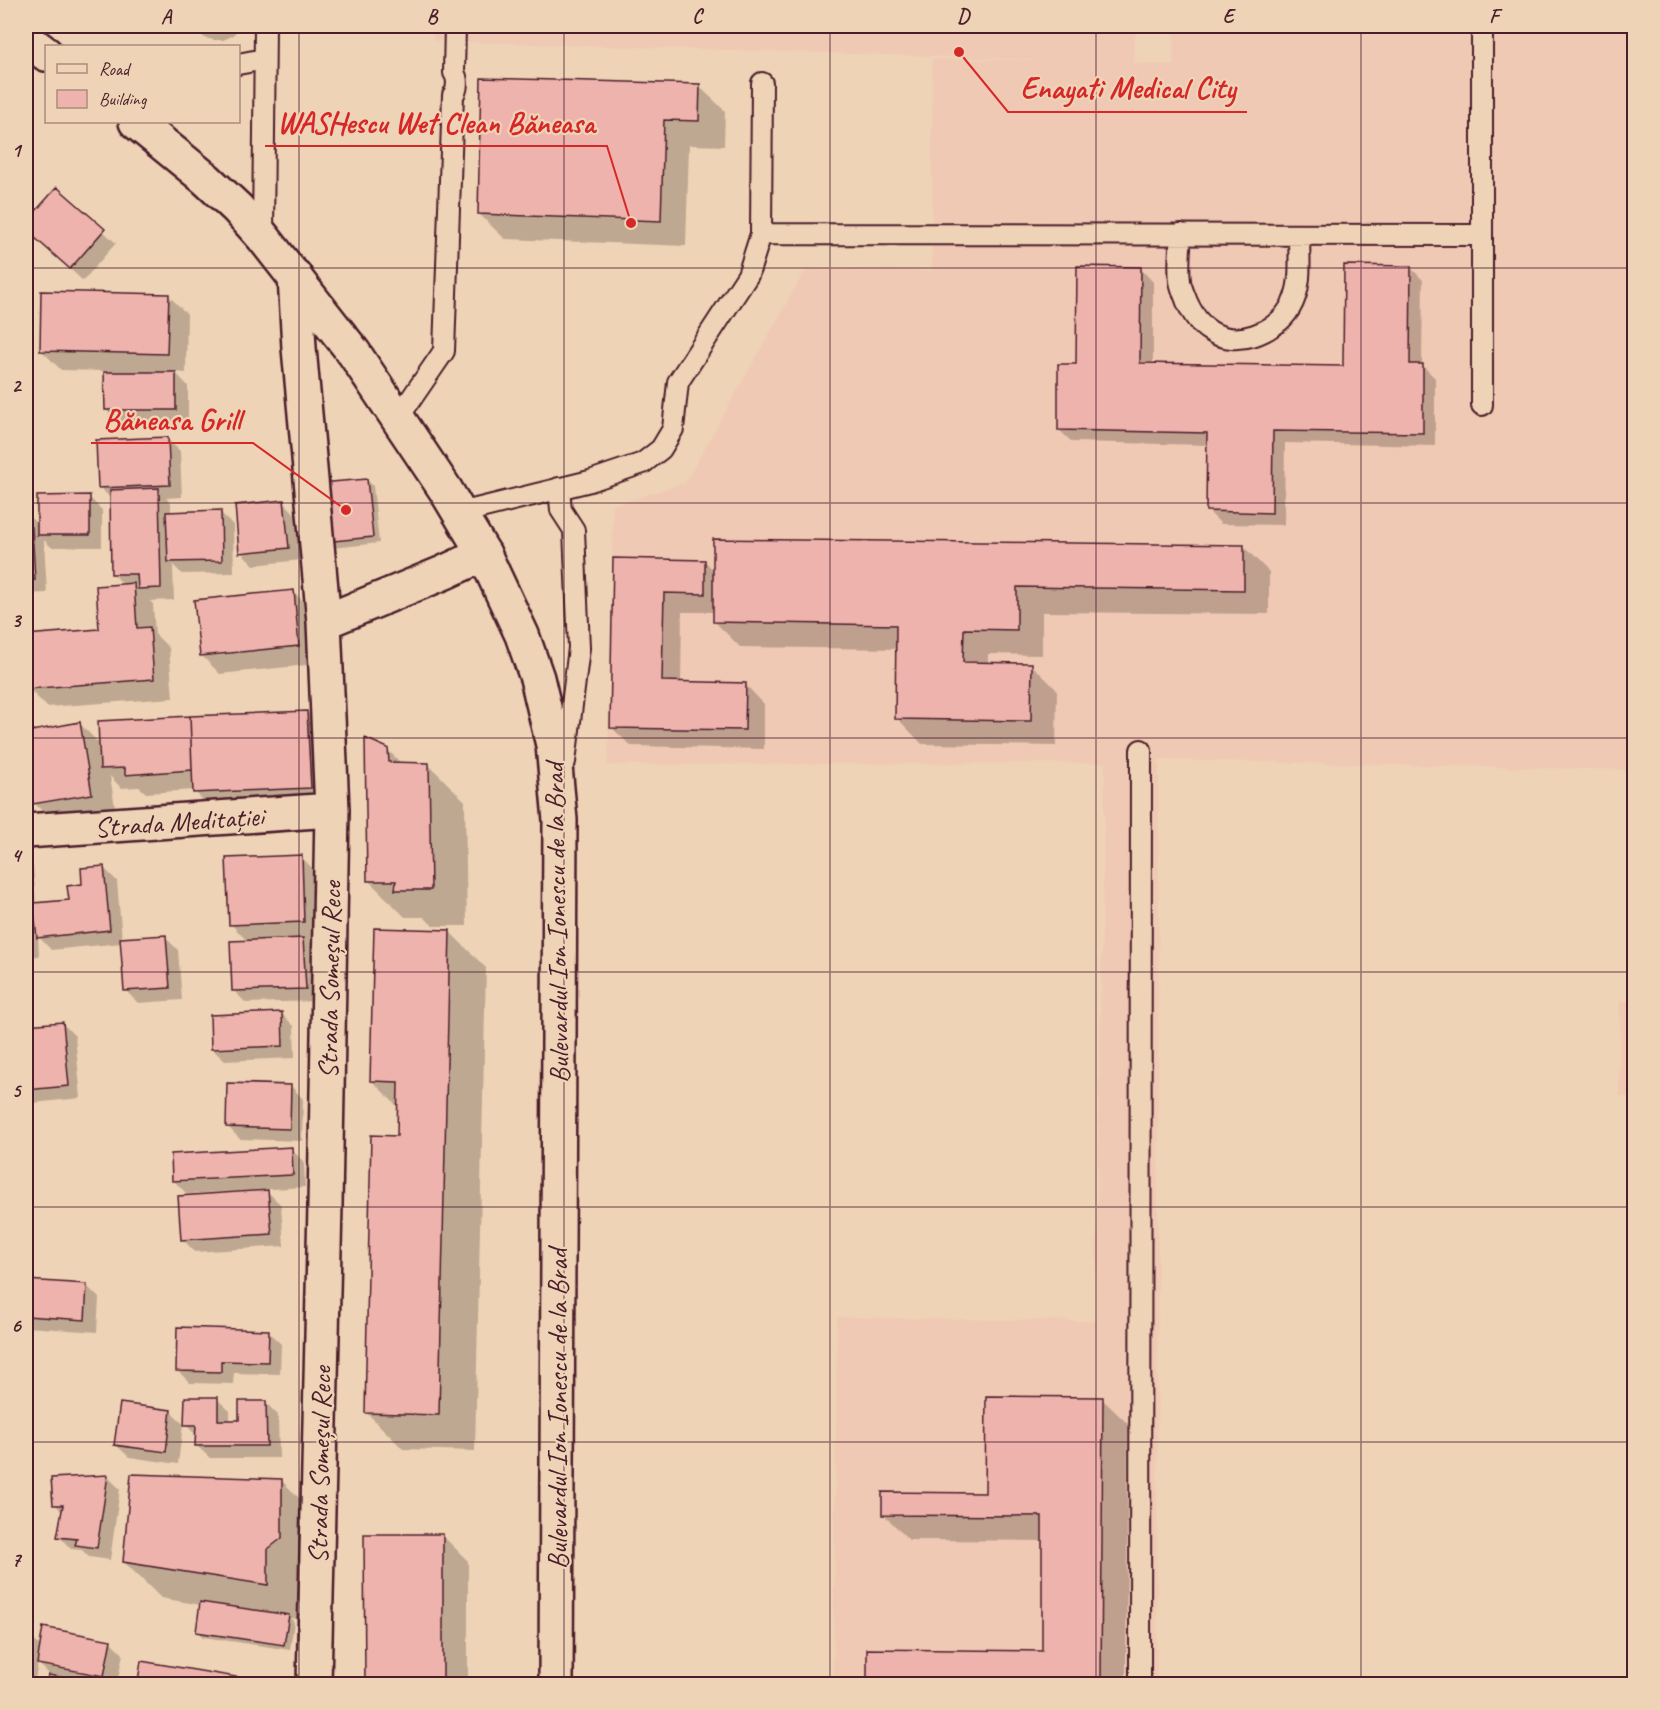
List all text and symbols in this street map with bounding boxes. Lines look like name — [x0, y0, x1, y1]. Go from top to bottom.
text: A — [161, 4, 173, 29]
text: B — [427, 4, 439, 29]
text: C — [692, 4, 704, 29]
text: D — [957, 4, 971, 29]
text: E — [1223, 4, 1237, 29]
text: F — [1489, 4, 1503, 29]
legend — [45, 45, 240, 123]
text: Road — [99, 58, 132, 80]
callout: Enayati Medical City — [1008, 64, 1247, 112]
text: Enayati Medical City — [1021, 69, 1238, 108]
text: Building — [99, 88, 148, 110]
callout: WASHescu Wet Clean Băneasa — [265, 98, 607, 146]
text: WASHescu Wet Clean Băneasa — [277, 104, 597, 142]
text: 1 — [12, 138, 23, 163]
text: 2 — [12, 373, 23, 398]
callout: Băneasa Grill — [91, 395, 253, 443]
text: Băneasa Grill — [103, 401, 246, 439]
text: 3 — [12, 608, 23, 633]
street label: Bulevardul Ion Ionescu de la Brad — [536, 759, 577, 1083]
street label: Strada Meditației — [93, 798, 269, 845]
text: 4 — [12, 843, 24, 868]
street label: Strada Someșul Rece — [310, 879, 349, 1079]
text: 5 — [12, 1078, 23, 1103]
street label: Bulevardul Ion Ionescu de la Brad — [540, 1245, 575, 1569]
text: 6 — [11, 1313, 22, 1338]
street label: Strada Someșul Rece — [300, 1364, 339, 1564]
text: 7 — [12, 1547, 23, 1572]

